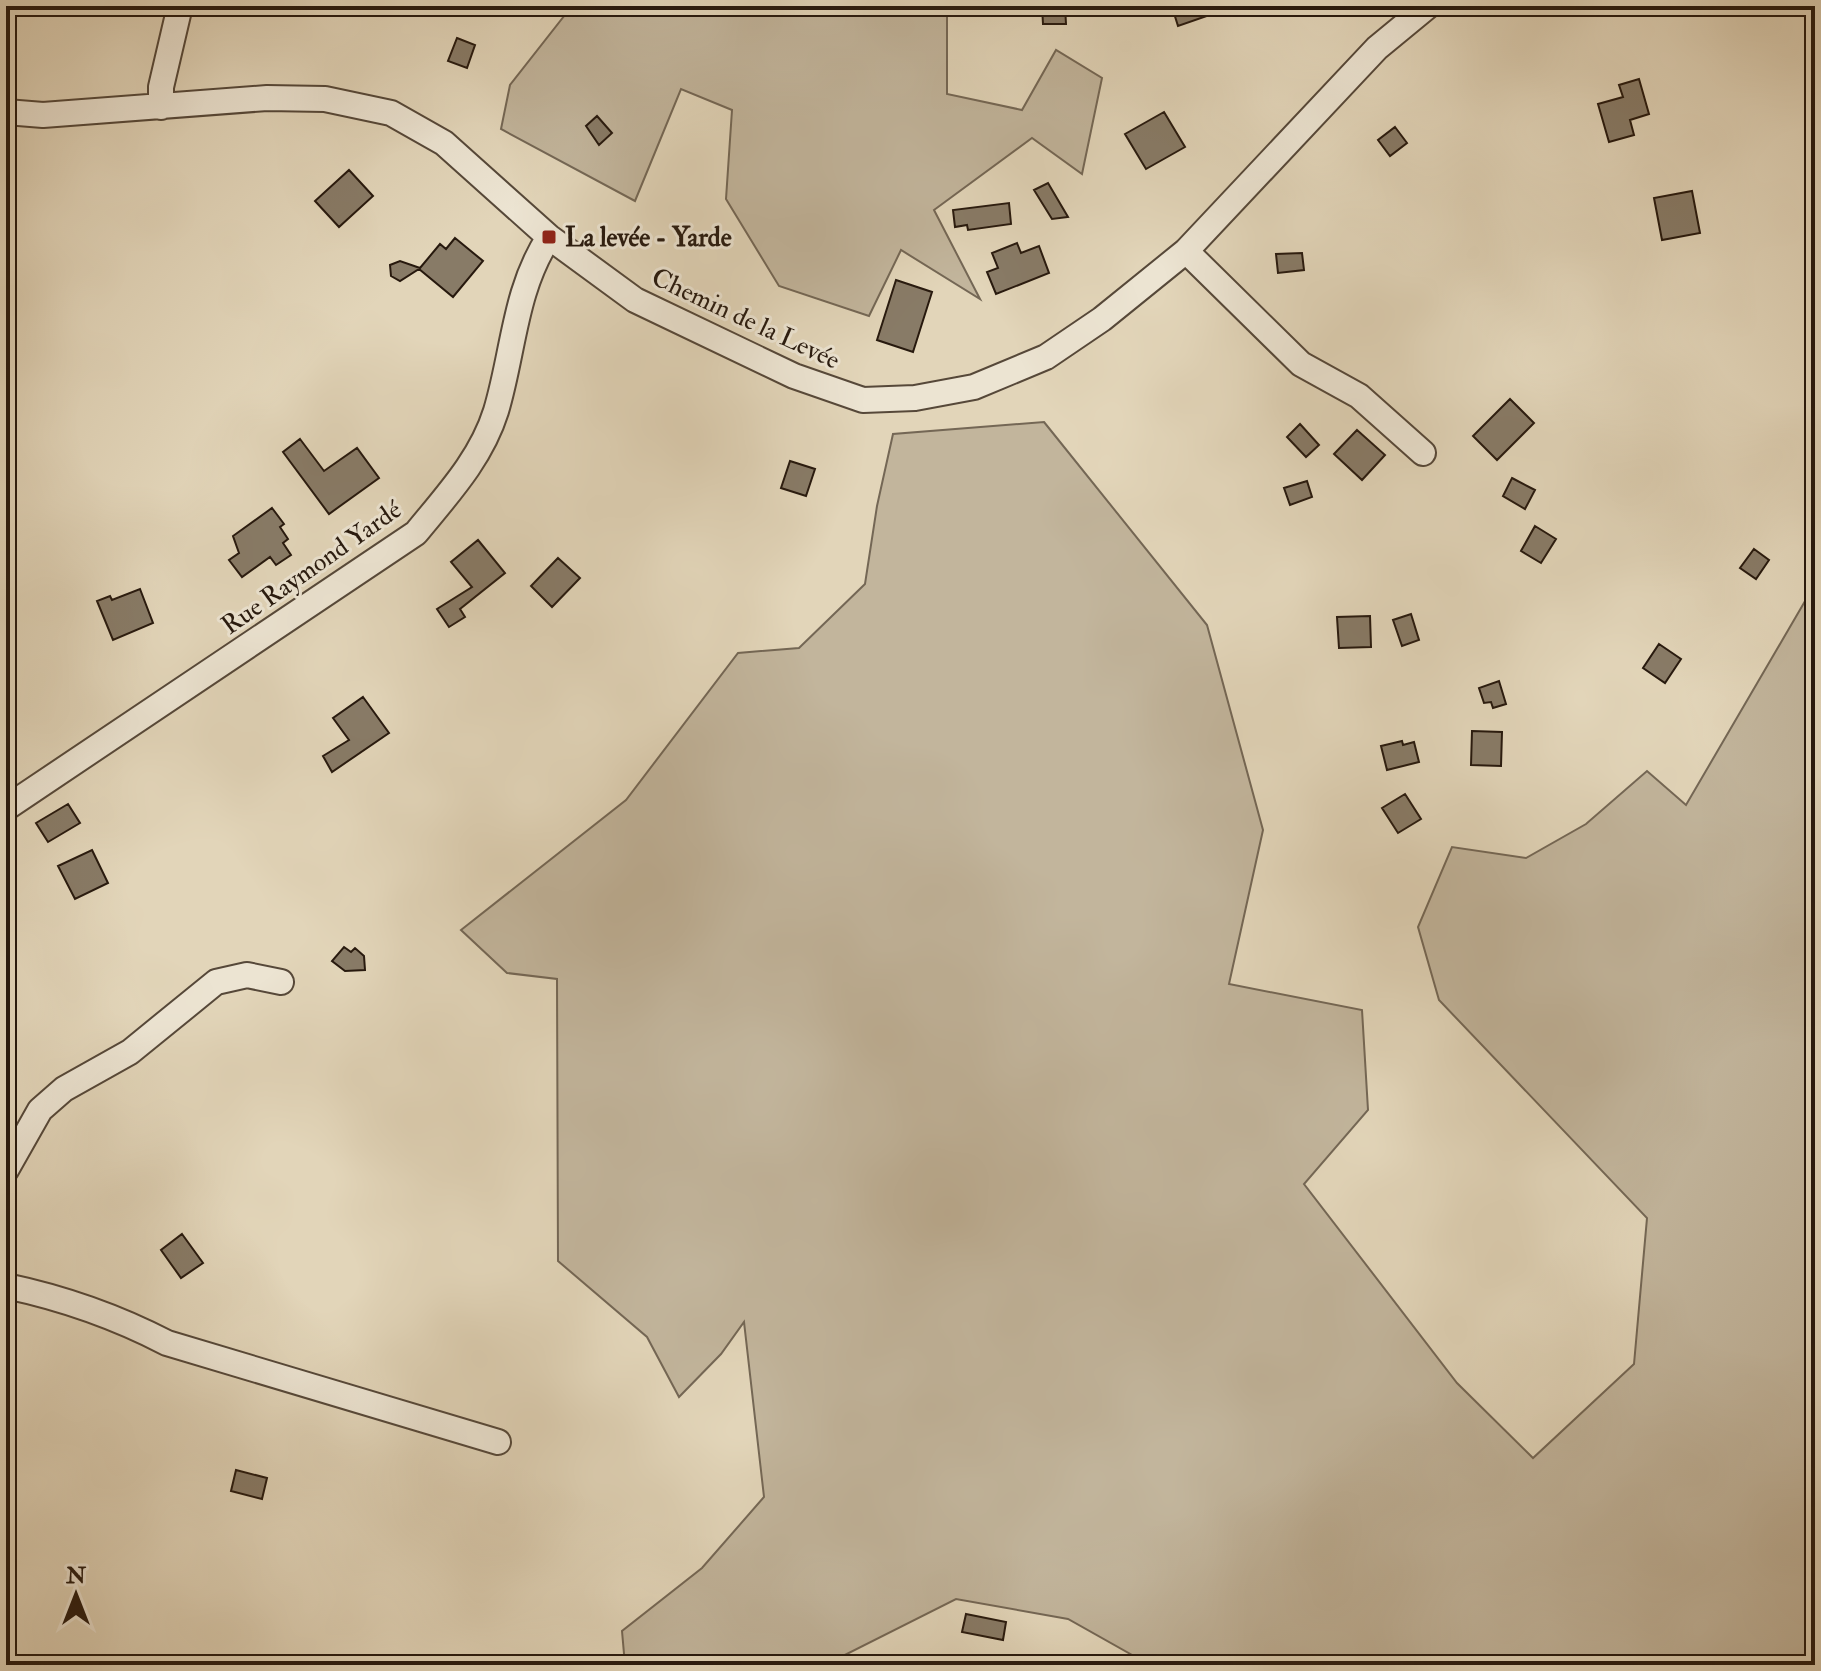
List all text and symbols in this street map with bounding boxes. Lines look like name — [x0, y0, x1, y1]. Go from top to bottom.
place label: La levée - Yarde — [565, 222, 732, 254]
marker: La levée - Yarde — [540, 228, 558, 246]
street label: Chemin de la Levée — [646, 261, 845, 377]
street label: Rue Raymond Yardé — [215, 494, 408, 642]
north arrow — [36, 1555, 116, 1635]
text: N — [65, 1562, 86, 1590]

